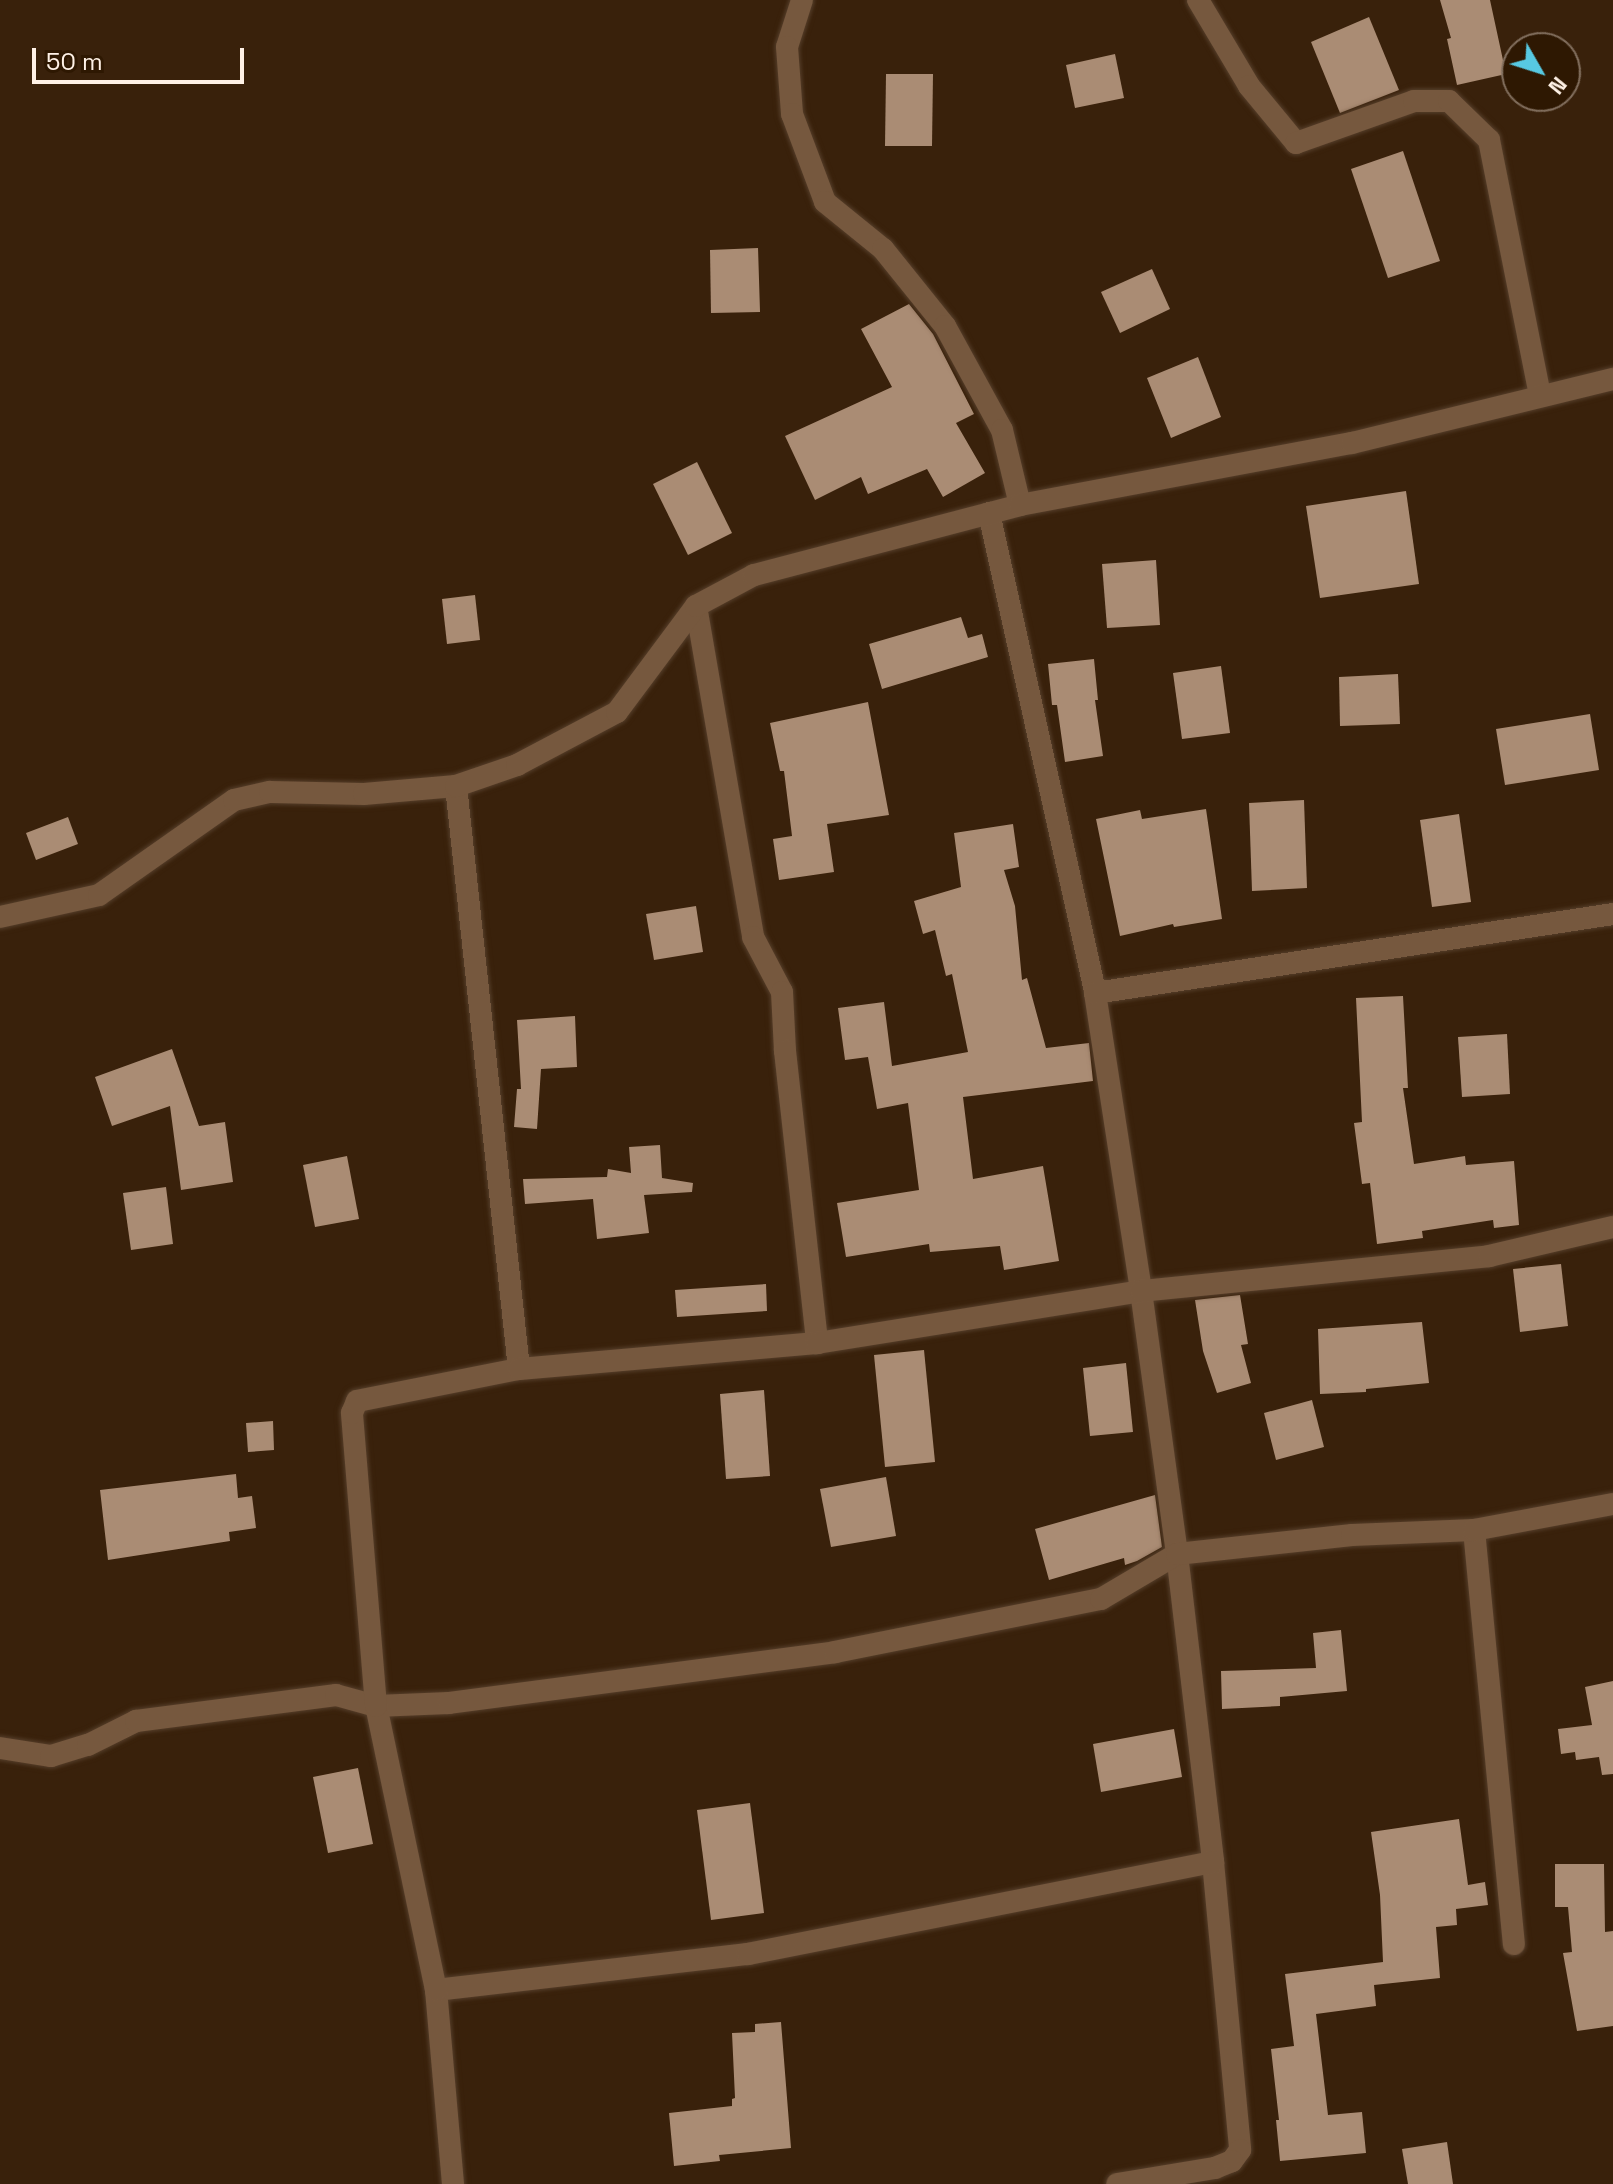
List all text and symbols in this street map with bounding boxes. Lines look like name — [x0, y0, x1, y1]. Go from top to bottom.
scale bar — [36, 32, 248, 82]
north arrow — [1501, 32, 1581, 112]
text: 50 m — [46, 46, 103, 77]
text: N — [1543, 71, 1574, 100]

